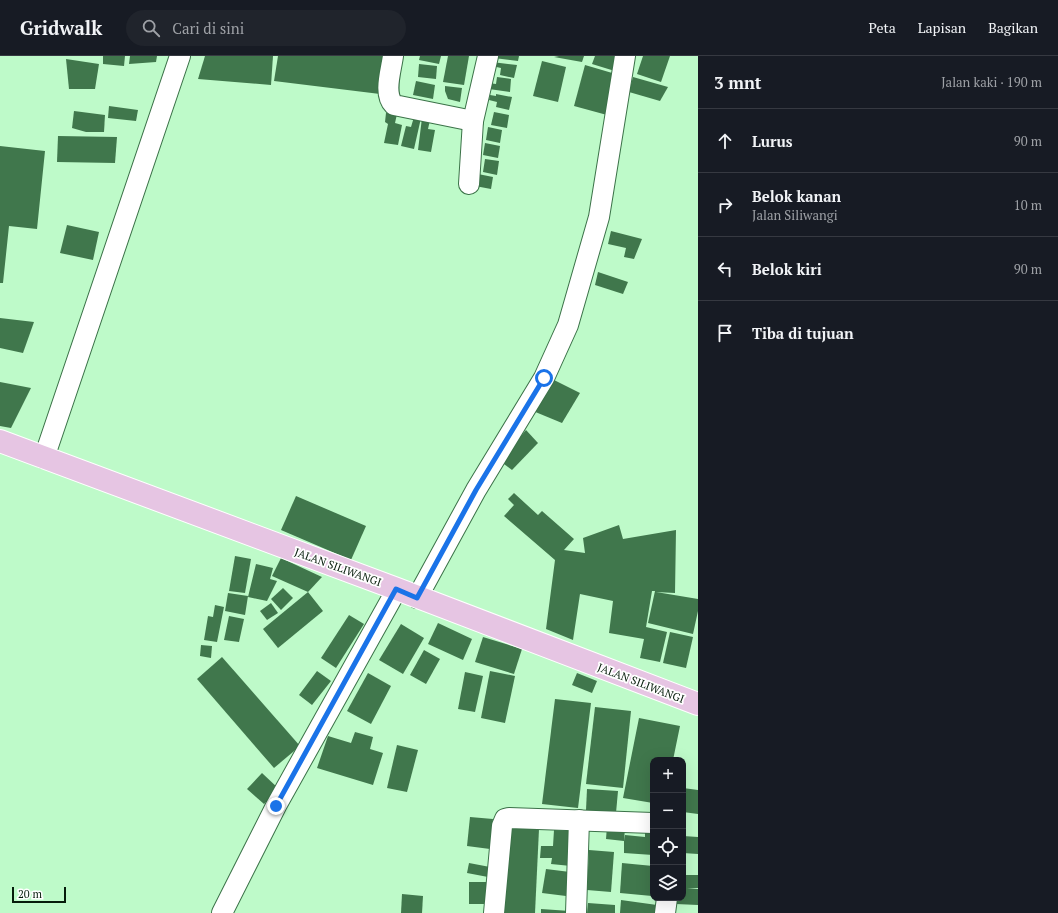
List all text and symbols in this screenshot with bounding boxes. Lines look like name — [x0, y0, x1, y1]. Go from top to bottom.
search box — [126, 10, 406, 46]
text: Gridwalk — [20, 15, 102, 40]
icon: search — [140, 17, 162, 39]
text: Cari di sini — [172, 18, 244, 38]
text: Peta — [869, 18, 896, 37]
text: Lapisan — [918, 18, 966, 37]
text: Bagikan — [988, 18, 1038, 37]
text: 3 mnt — [714, 71, 762, 94]
text: Jalan kaki · 190 m — [941, 73, 1042, 91]
icon: ahead — [714, 130, 736, 152]
text: Lurus — [752, 131, 793, 151]
text: 90 m — [1014, 132, 1042, 150]
text: Belok kanan — [752, 186, 841, 206]
icon: right — [714, 194, 736, 216]
text: 10 m — [1014, 196, 1042, 214]
text: Jalan Siliwangi — [752, 206, 838, 224]
icon: left — [714, 258, 736, 280]
text: Belok kiri — [752, 259, 822, 279]
text: 90 m — [1014, 260, 1042, 278]
icon: arrive — [714, 322, 736, 344]
text: Tiba di tujuan — [752, 323, 854, 343]
route start — [535, 369, 553, 387]
street label: JALAN SILIWANGI — [293, 545, 384, 589]
street label: JALAN SILIWANGI — [596, 660, 686, 706]
map controls — [650, 757, 686, 901]
button: + — [650, 757, 686, 793]
button: − — [650, 793, 686, 829]
route end — [267, 797, 285, 815]
button: locate — [650, 829, 686, 865]
button: layers — [650, 865, 686, 901]
scale bar — [12, 885, 66, 904]
text: 20 m — [18, 887, 42, 901]

